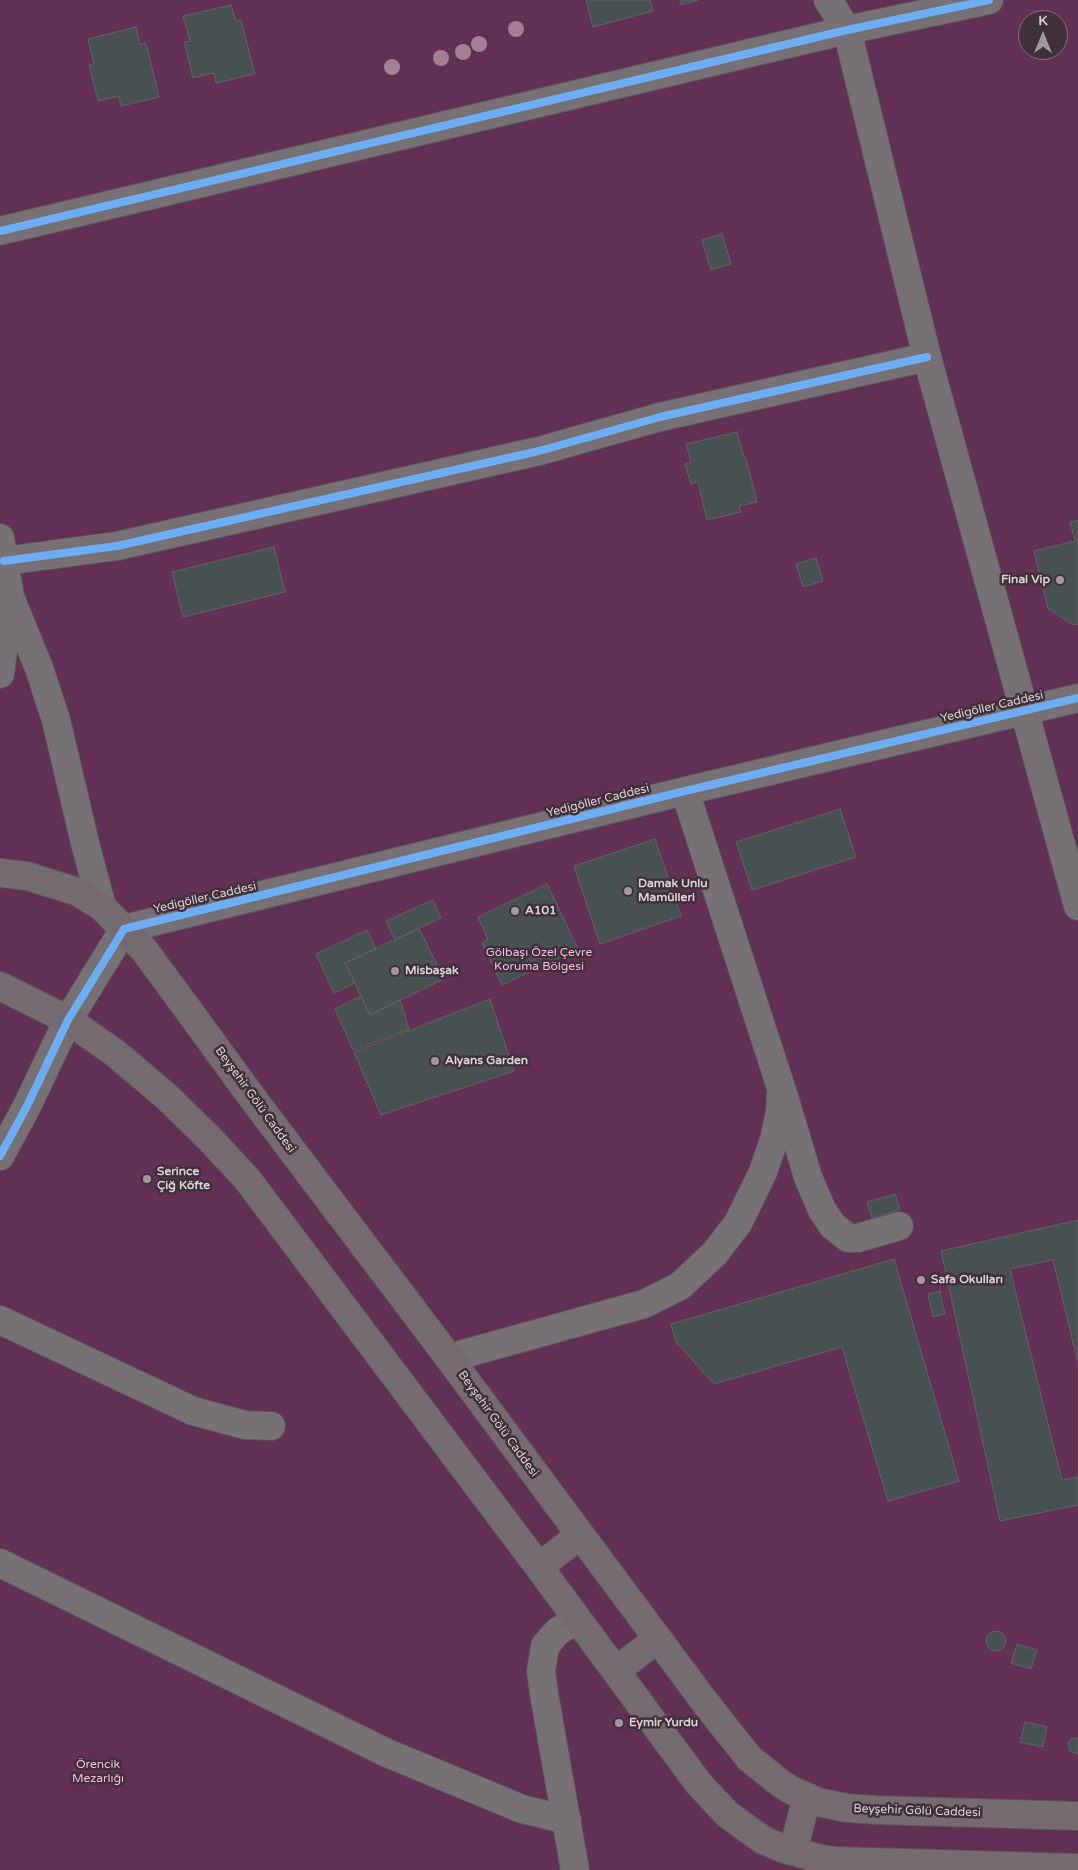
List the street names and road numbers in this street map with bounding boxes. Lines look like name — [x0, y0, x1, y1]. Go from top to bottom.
street label: Yedigöller Caddesi — [939, 688, 1045, 726]
street label: Yedigöller Caddesi — [545, 781, 651, 821]
street label: Yedigöller Caddesi — [152, 879, 258, 917]
street label: Beyşehir Gölü Caddesi — [212, 1044, 298, 1156]
street label: Beyşehir Gölü Caddesi — [455, 1368, 541, 1480]
street label: Beyşehir Gölü Caddesi — [853, 1802, 981, 1820]

